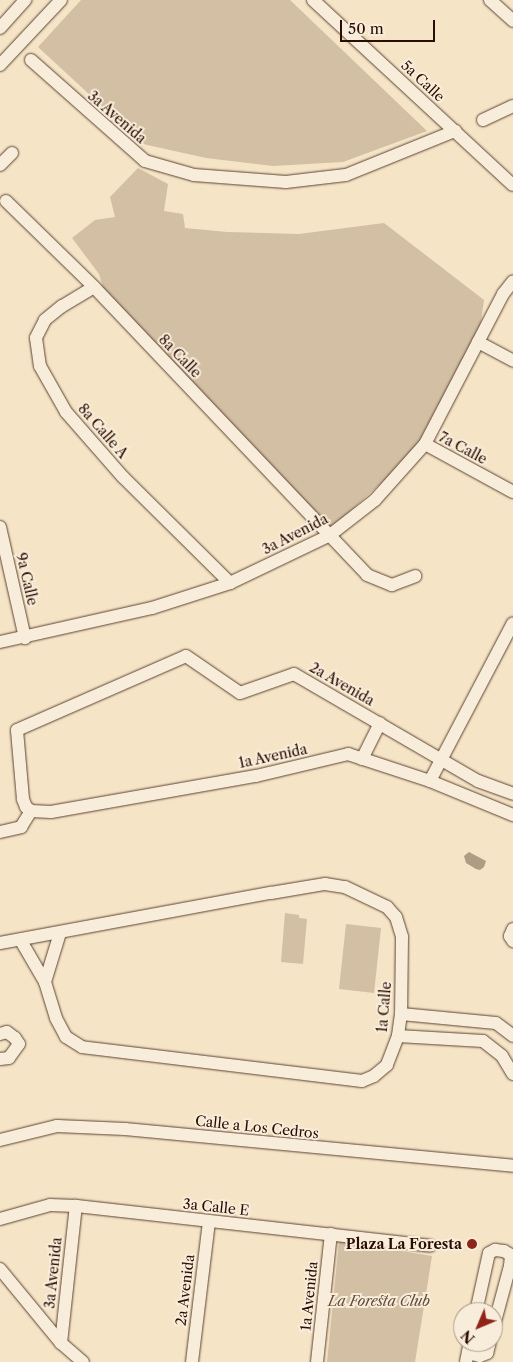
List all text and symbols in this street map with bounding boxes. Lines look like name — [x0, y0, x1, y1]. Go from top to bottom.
scale bar — [343, 10, 438, 42]
text: 50 m — [348, 19, 384, 38]
street label: 5a Calle — [398, 57, 448, 105]
street label: 3a Avenida — [84, 87, 150, 147]
street label: 8a Calle — [155, 331, 205, 381]
street label: 8a Calle A — [74, 400, 132, 462]
street label: 7a Calle — [436, 428, 490, 468]
street label: 3a Avenida — [259, 510, 331, 558]
street label: 9a Calle — [13, 551, 41, 607]
street label: 2a Avenida — [306, 659, 378, 709]
street label: 1a Avenida — [237, 740, 309, 772]
street label: 1a Calle — [373, 981, 395, 1033]
street label: Calle a Los Cedros — [194, 1112, 320, 1142]
street label: 3a Calle E — [182, 1195, 250, 1219]
street label: 3a Avenida — [41, 1236, 65, 1310]
place label: Plaza La Foresta — [345, 1236, 462, 1252]
marker: Plaza La Foresta — [466, 1238, 478, 1250]
street label: 2a Avenida — [172, 1253, 198, 1327]
street label: 1a Avenida — [297, 1260, 321, 1332]
park label: La Foresta Club — [328, 1293, 430, 1309]
north arrow — [453, 1302, 503, 1352]
text: N — [457, 1326, 479, 1348]

